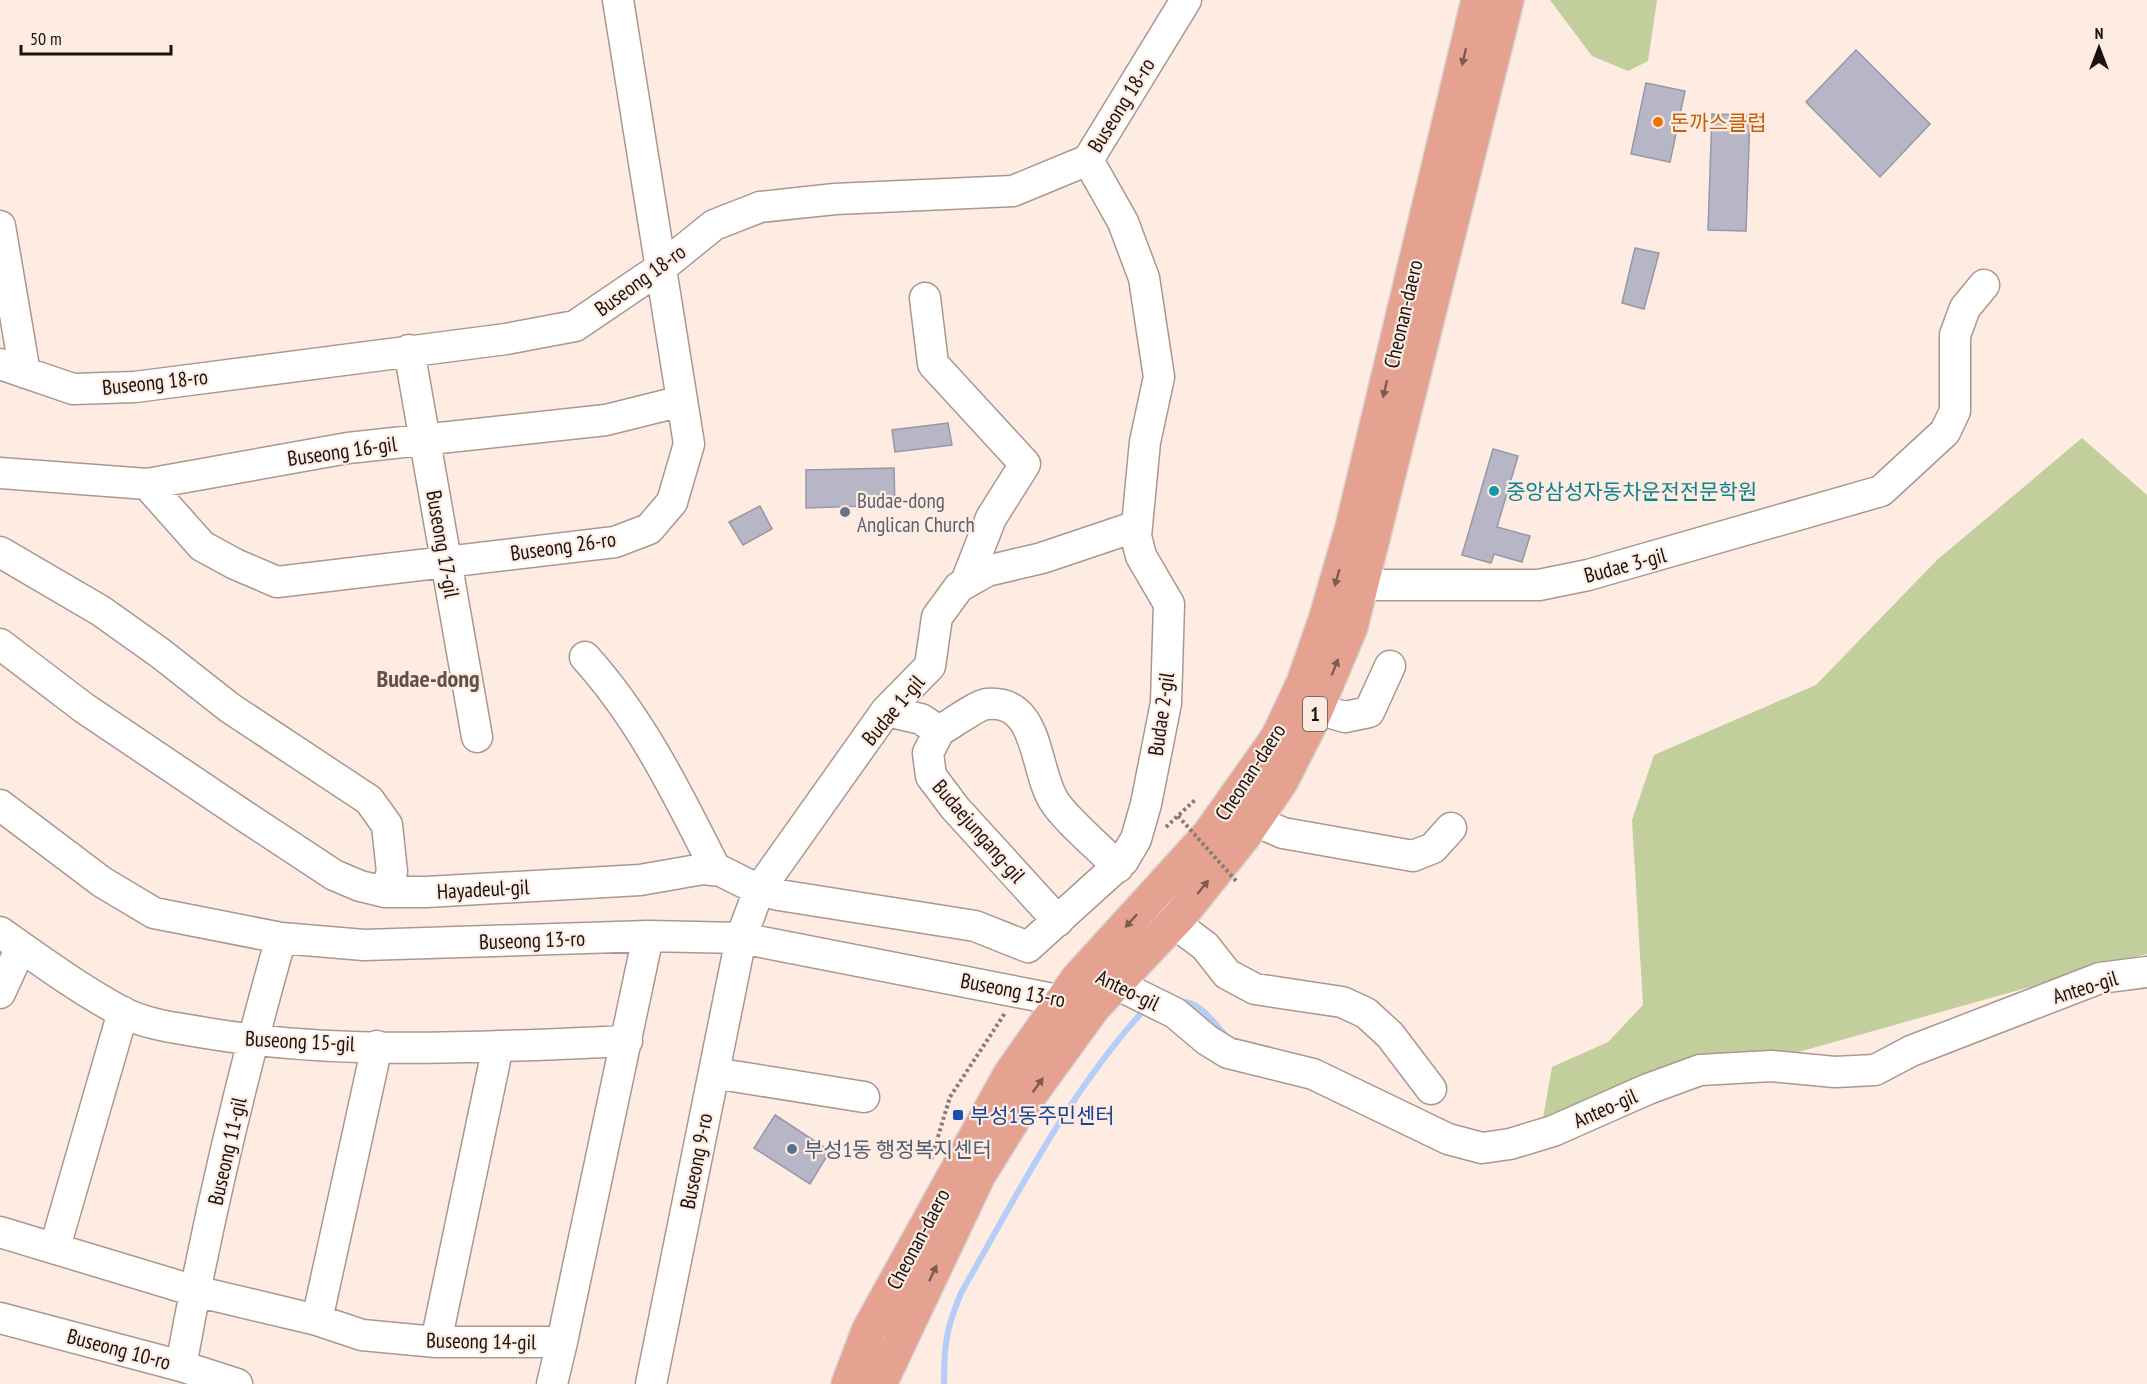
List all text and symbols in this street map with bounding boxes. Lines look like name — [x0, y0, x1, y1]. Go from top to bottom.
scale bar — [21, 18, 171, 56]
north arrow — [2069, 18, 2129, 78]
text: N — [2095, 23, 2103, 43]
text: 50 m — [30, 27, 62, 50]
one-way arrow — [1459, 48, 1469, 66]
street label: Buseong 18-ro — [1081, 53, 1161, 157]
place label: 돈까스클럽 — [1670, 109, 1767, 136]
marker: 돈까스클럽 — [1651, 115, 1665, 129]
street label: Buseong 18-ro — [589, 238, 691, 322]
street label: Cheonan-daero — [1377, 257, 1429, 371]
street label: Buseong 18-ro — [101, 363, 209, 401]
one-way arrow — [1379, 380, 1389, 399]
street label: Buseong 16-gil — [286, 430, 398, 472]
place label: 중앙삼성자동차운전전문학원 — [1506, 478, 1757, 505]
marker: 중앙삼성자동차운전전문학원 — [1487, 484, 1501, 498]
place label: Budae-dong Anglican Church — [857, 487, 975, 538]
street label: Buseong 17-gil — [420, 488, 466, 600]
marker: Budae-dong Anglican Church — [838, 505, 852, 519]
street label: Buseong 26-ro — [509, 525, 617, 567]
street label: Budae 3-gil — [1581, 541, 1669, 589]
one-way arrow — [1332, 570, 1341, 588]
one-way arrow — [1331, 658, 1341, 676]
district label: Budae-dong — [376, 663, 480, 694]
street label: Budae 1-gil — [856, 669, 930, 751]
street label: Budae 2-gil — [1142, 671, 1180, 757]
road number: 1 — [1303, 697, 1327, 731]
street label: Cheonan-daero — [1209, 718, 1291, 826]
street label: Budaejungang-gil — [927, 774, 1031, 888]
street label: Hayadeul-gil — [436, 873, 530, 905]
one-way arrow — [1197, 880, 1209, 895]
one-way arrow — [1124, 913, 1138, 928]
street label: Buseong 13-ro — [478, 925, 586, 955]
street label: Anteo-gil — [1092, 963, 1164, 1017]
street label: Anteo-gil — [2049, 964, 2121, 1010]
street label: Buseong 13-ro — [958, 967, 1068, 1013]
street label: Buseong 15-gil — [244, 1025, 356, 1057]
one-way arrow — [1032, 1077, 1044, 1093]
street label: Anteo-gil — [1569, 1082, 1641, 1134]
street label: Buseong 11-gil — [201, 1094, 253, 1208]
place label: 부성1동주민센터 — [970, 1102, 1115, 1129]
marker: 부성1동주민센터 — [951, 1108, 965, 1122]
street label: Buseong 9-ro — [674, 1111, 718, 1211]
place label: 부성1동 행정복지센터 — [804, 1136, 992, 1163]
marker: 부성1동 행정복지센터 — [785, 1142, 799, 1156]
street label: Cheonan-daero — [880, 1184, 956, 1294]
one-way arrow — [928, 1264, 937, 1281]
street label: Buseong 10-ro — [64, 1322, 174, 1376]
street label: Buseong 14-gil — [426, 1327, 536, 1355]

